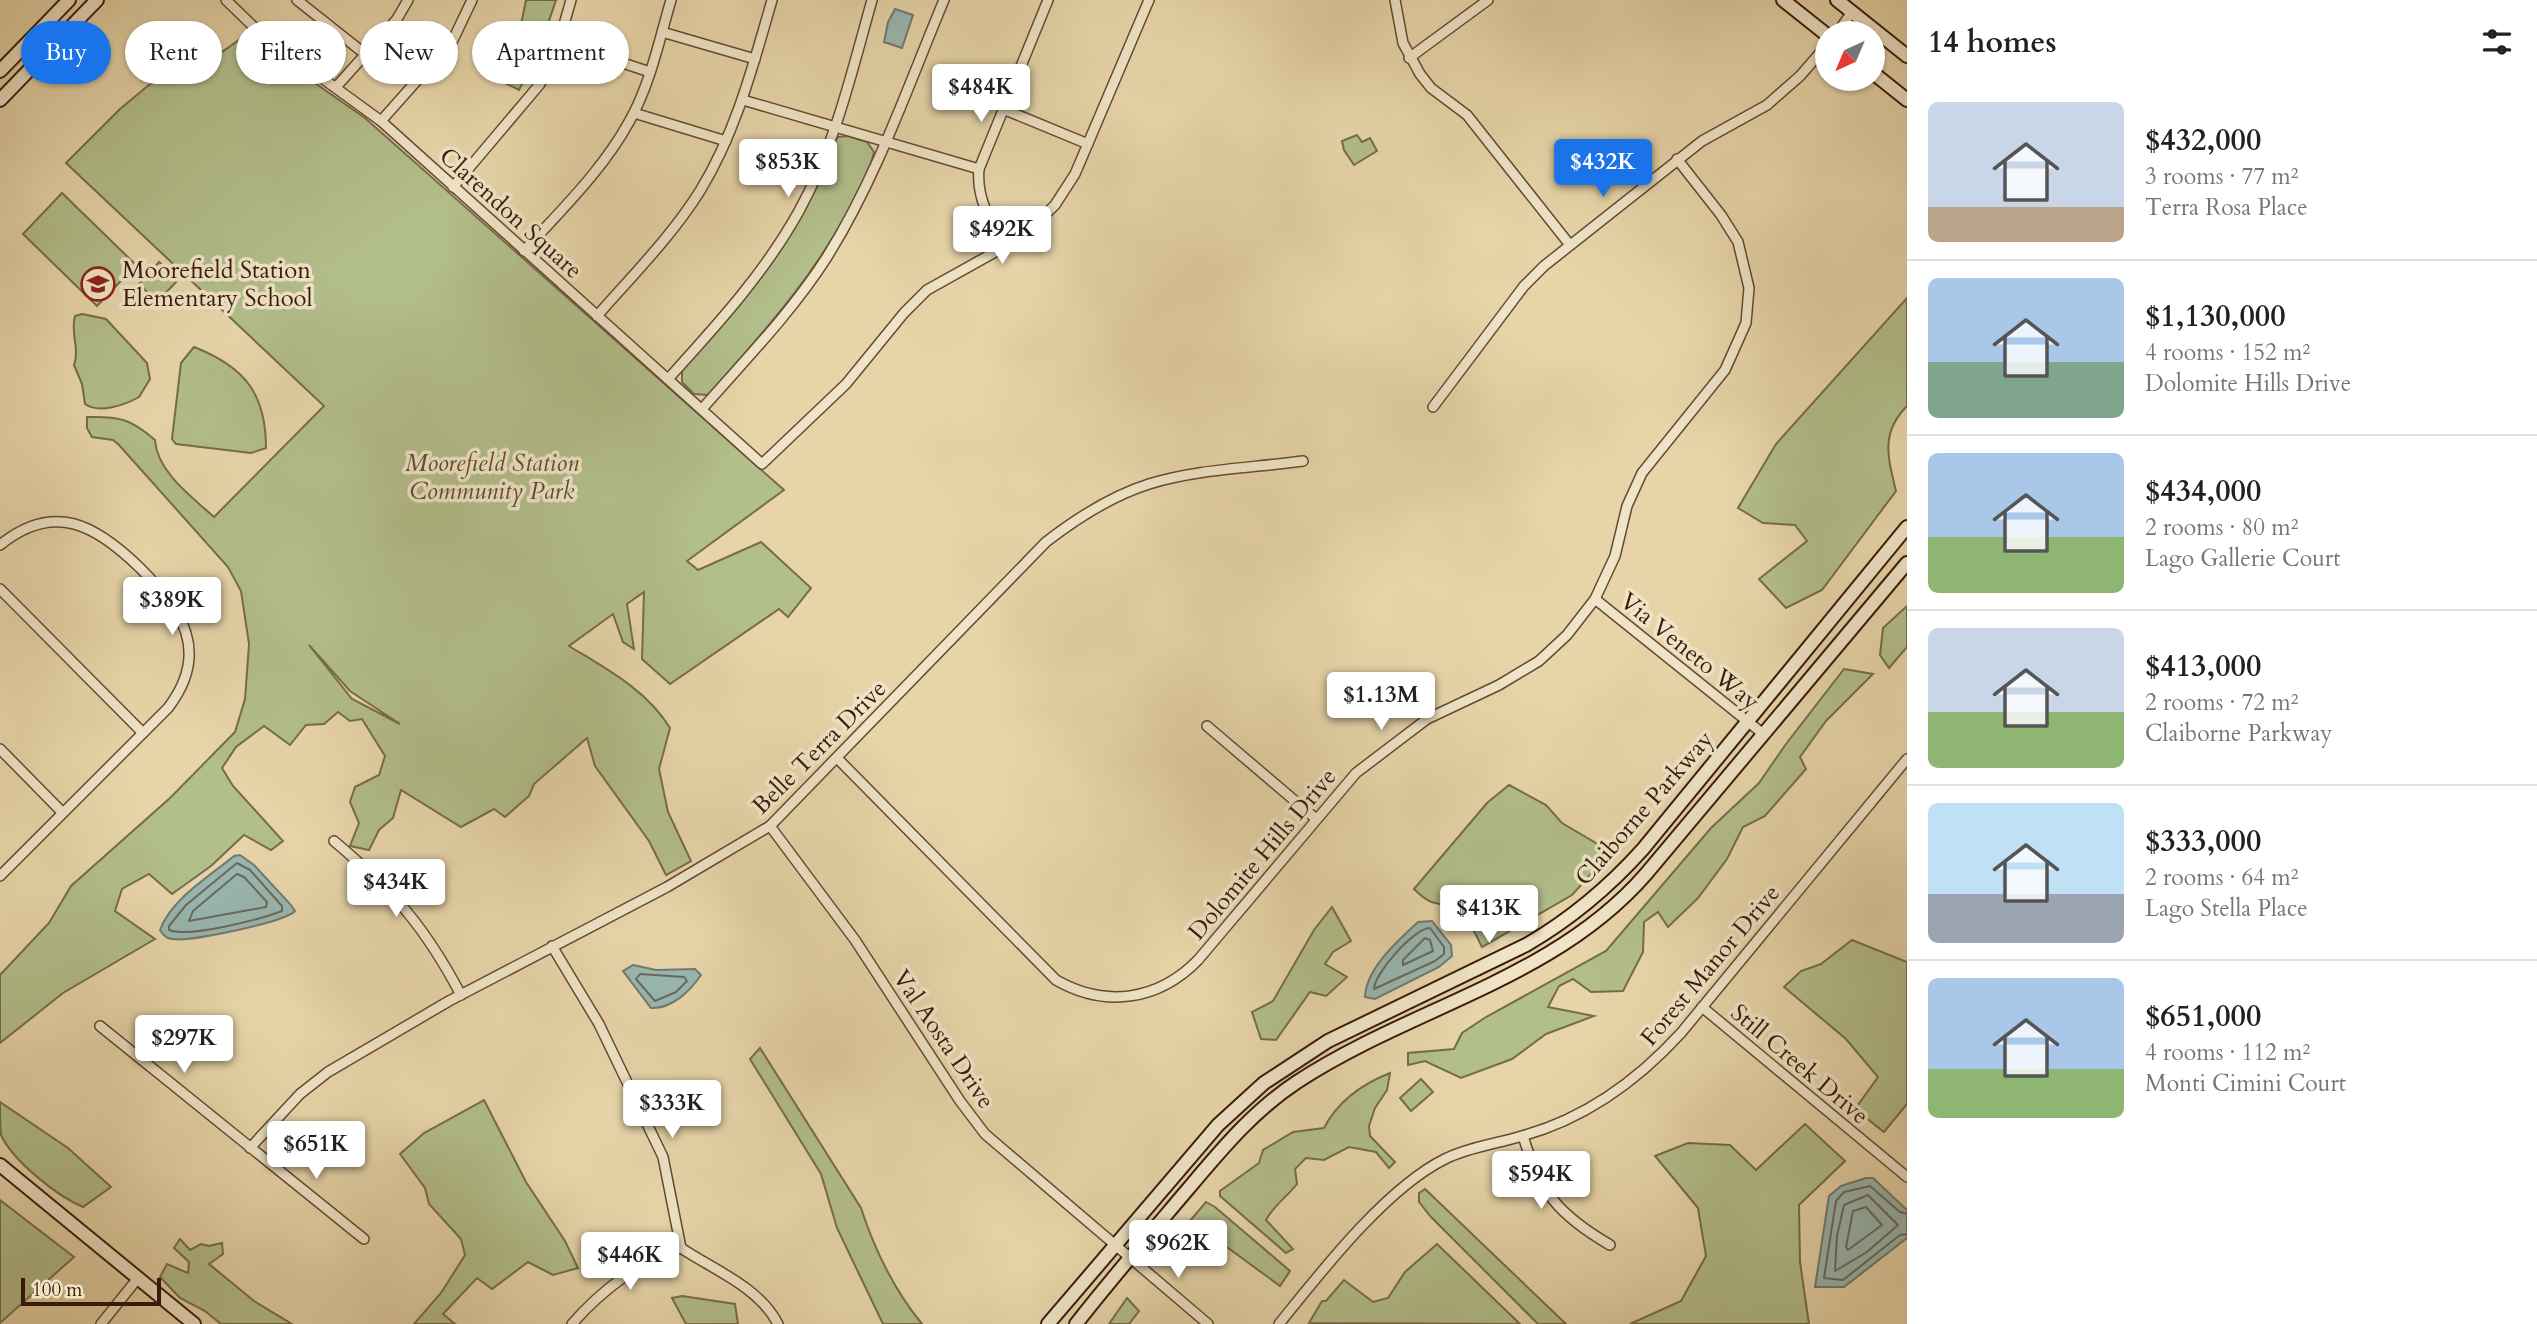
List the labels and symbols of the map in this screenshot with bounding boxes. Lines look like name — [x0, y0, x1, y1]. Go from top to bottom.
north arrow — [1815, 21, 1885, 91]
pin: $484K — [932, 64, 1030, 124]
street label: Clarendon Square — [432, 140, 589, 287]
pin: $853K — [739, 140, 837, 199]
pin: $432K — [1554, 140, 1652, 199]
pin: $492K — [953, 206, 1051, 266]
place label: Moorefield Station Elementary School — [122, 254, 313, 315]
school or university icon: Moorefield Station Elementary School — [79, 265, 117, 303]
park label: Moorefield Station Community Park — [405, 447, 579, 508]
pin: $389K — [123, 578, 221, 637]
street label: Via Veneto Way — [1613, 585, 1767, 718]
pin: $1.13M — [1324, 672, 1438, 732]
street label: Belle Terra Drive — [745, 673, 894, 822]
street label: Claiborne Parkway — [1568, 723, 1721, 893]
street label: Dolomite Hills Drive — [1181, 761, 1344, 947]
pin: $434K — [347, 860, 445, 919]
street label: Forest Manor Drive — [1633, 878, 1788, 1053]
pin: $413K — [1440, 886, 1538, 945]
street label: Val Aosta Drive — [885, 963, 1002, 1115]
street label: Still Creek Drive — [1723, 997, 1876, 1132]
pin: $297K — [135, 1016, 233, 1075]
pin: $333K — [623, 1080, 721, 1140]
pin: $651K — [267, 1122, 365, 1181]
pin: $594K — [1492, 1152, 1590, 1211]
pin: $962K — [1129, 1220, 1227, 1280]
pin: $446K — [581, 1232, 679, 1292]
scale bar — [21, 1275, 161, 1307]

